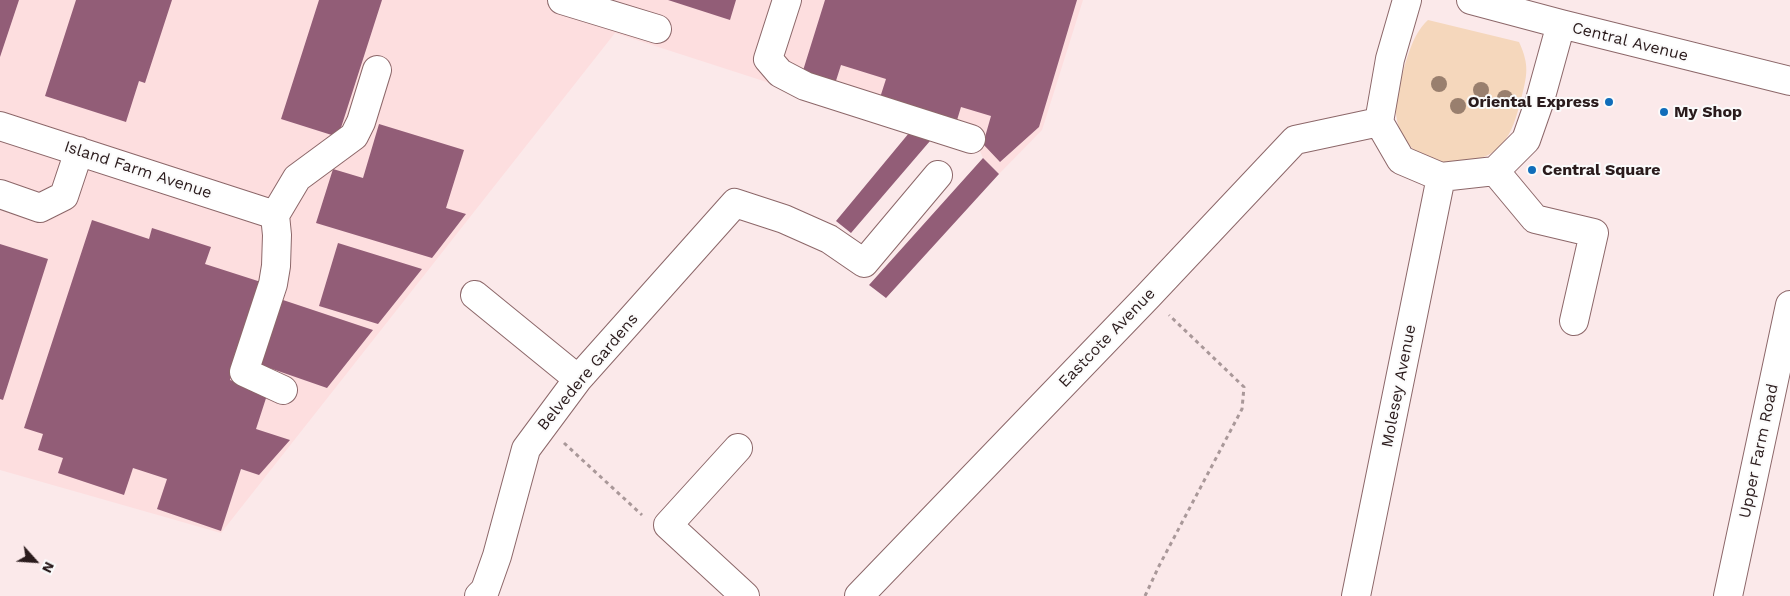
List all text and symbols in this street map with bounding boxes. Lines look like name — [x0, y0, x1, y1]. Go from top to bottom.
street label: Central Avenue — [1570, 18, 1690, 66]
place label: Oriental Express — [1468, 92, 1599, 112]
marker: Oriental Express — [1603, 96, 1615, 108]
place label: My Shop — [1674, 102, 1742, 122]
marker: My Shop — [1658, 106, 1670, 118]
street label: Island Farm Avenue — [62, 137, 214, 203]
place label: Central Square — [1542, 160, 1660, 180]
marker: Central Square — [1526, 164, 1538, 176]
street label: Eastcote Avenue — [1055, 284, 1159, 392]
street label: Belvedere Gardens — [534, 310, 642, 434]
street label: Molesey Avenue — [1378, 323, 1420, 449]
street label: Upper Farm Road — [1735, 382, 1783, 520]
north arrow — [10, 536, 60, 586]
text: N — [39, 559, 58, 576]

